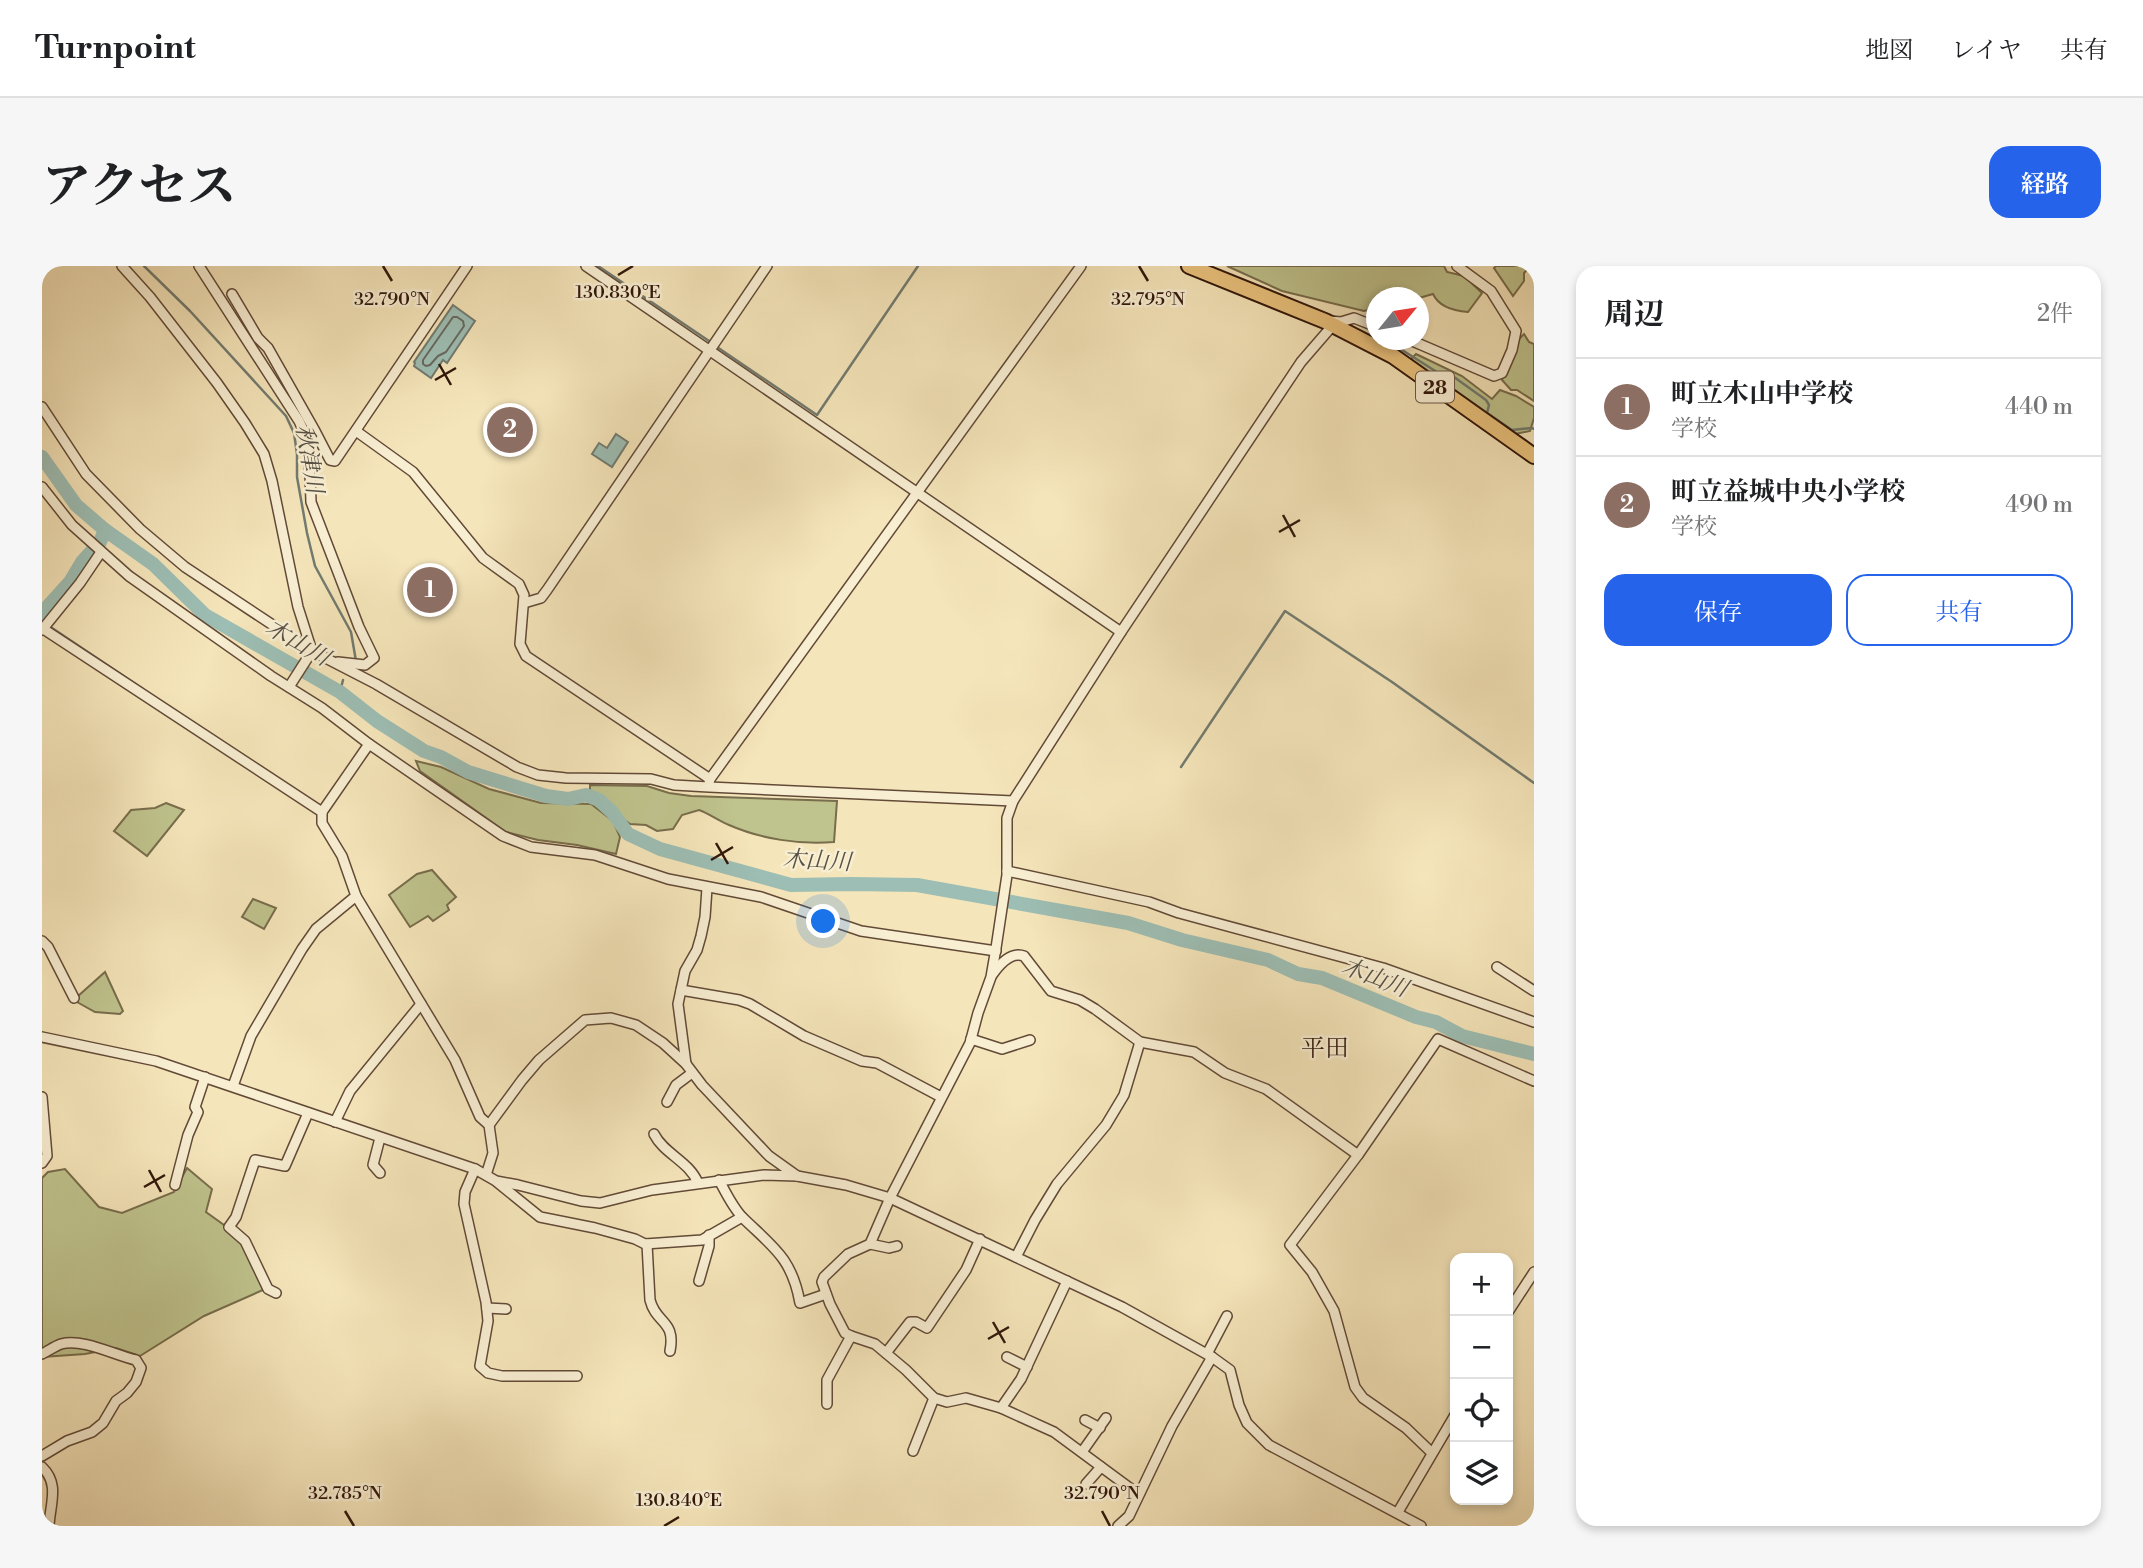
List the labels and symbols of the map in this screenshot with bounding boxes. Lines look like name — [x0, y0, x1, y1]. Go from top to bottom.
text: 130.830°E — [575, 281, 661, 304]
north arrow — [1366, 287, 1429, 350]
text: 32.790°N — [354, 288, 431, 311]
text: 32.795°N — [1111, 288, 1186, 311]
road number: 28 — [1416, 371, 1454, 402]
pin: 2 — [487, 404, 533, 456]
water label: 秋津川 — [289, 423, 329, 499]
pin: 1 — [407, 564, 453, 616]
water label: 木山川 — [261, 613, 337, 674]
water label: 木山川 — [782, 845, 855, 877]
your location — [806, 904, 840, 938]
water label: 木山川 — [1337, 952, 1415, 1004]
district label: 平田 — [1301, 1034, 1349, 1064]
text: 32.785°N — [308, 1482, 383, 1505]
text: 32.790°N — [1064, 1482, 1141, 1505]
text: 130.840°E — [636, 1489, 722, 1512]

